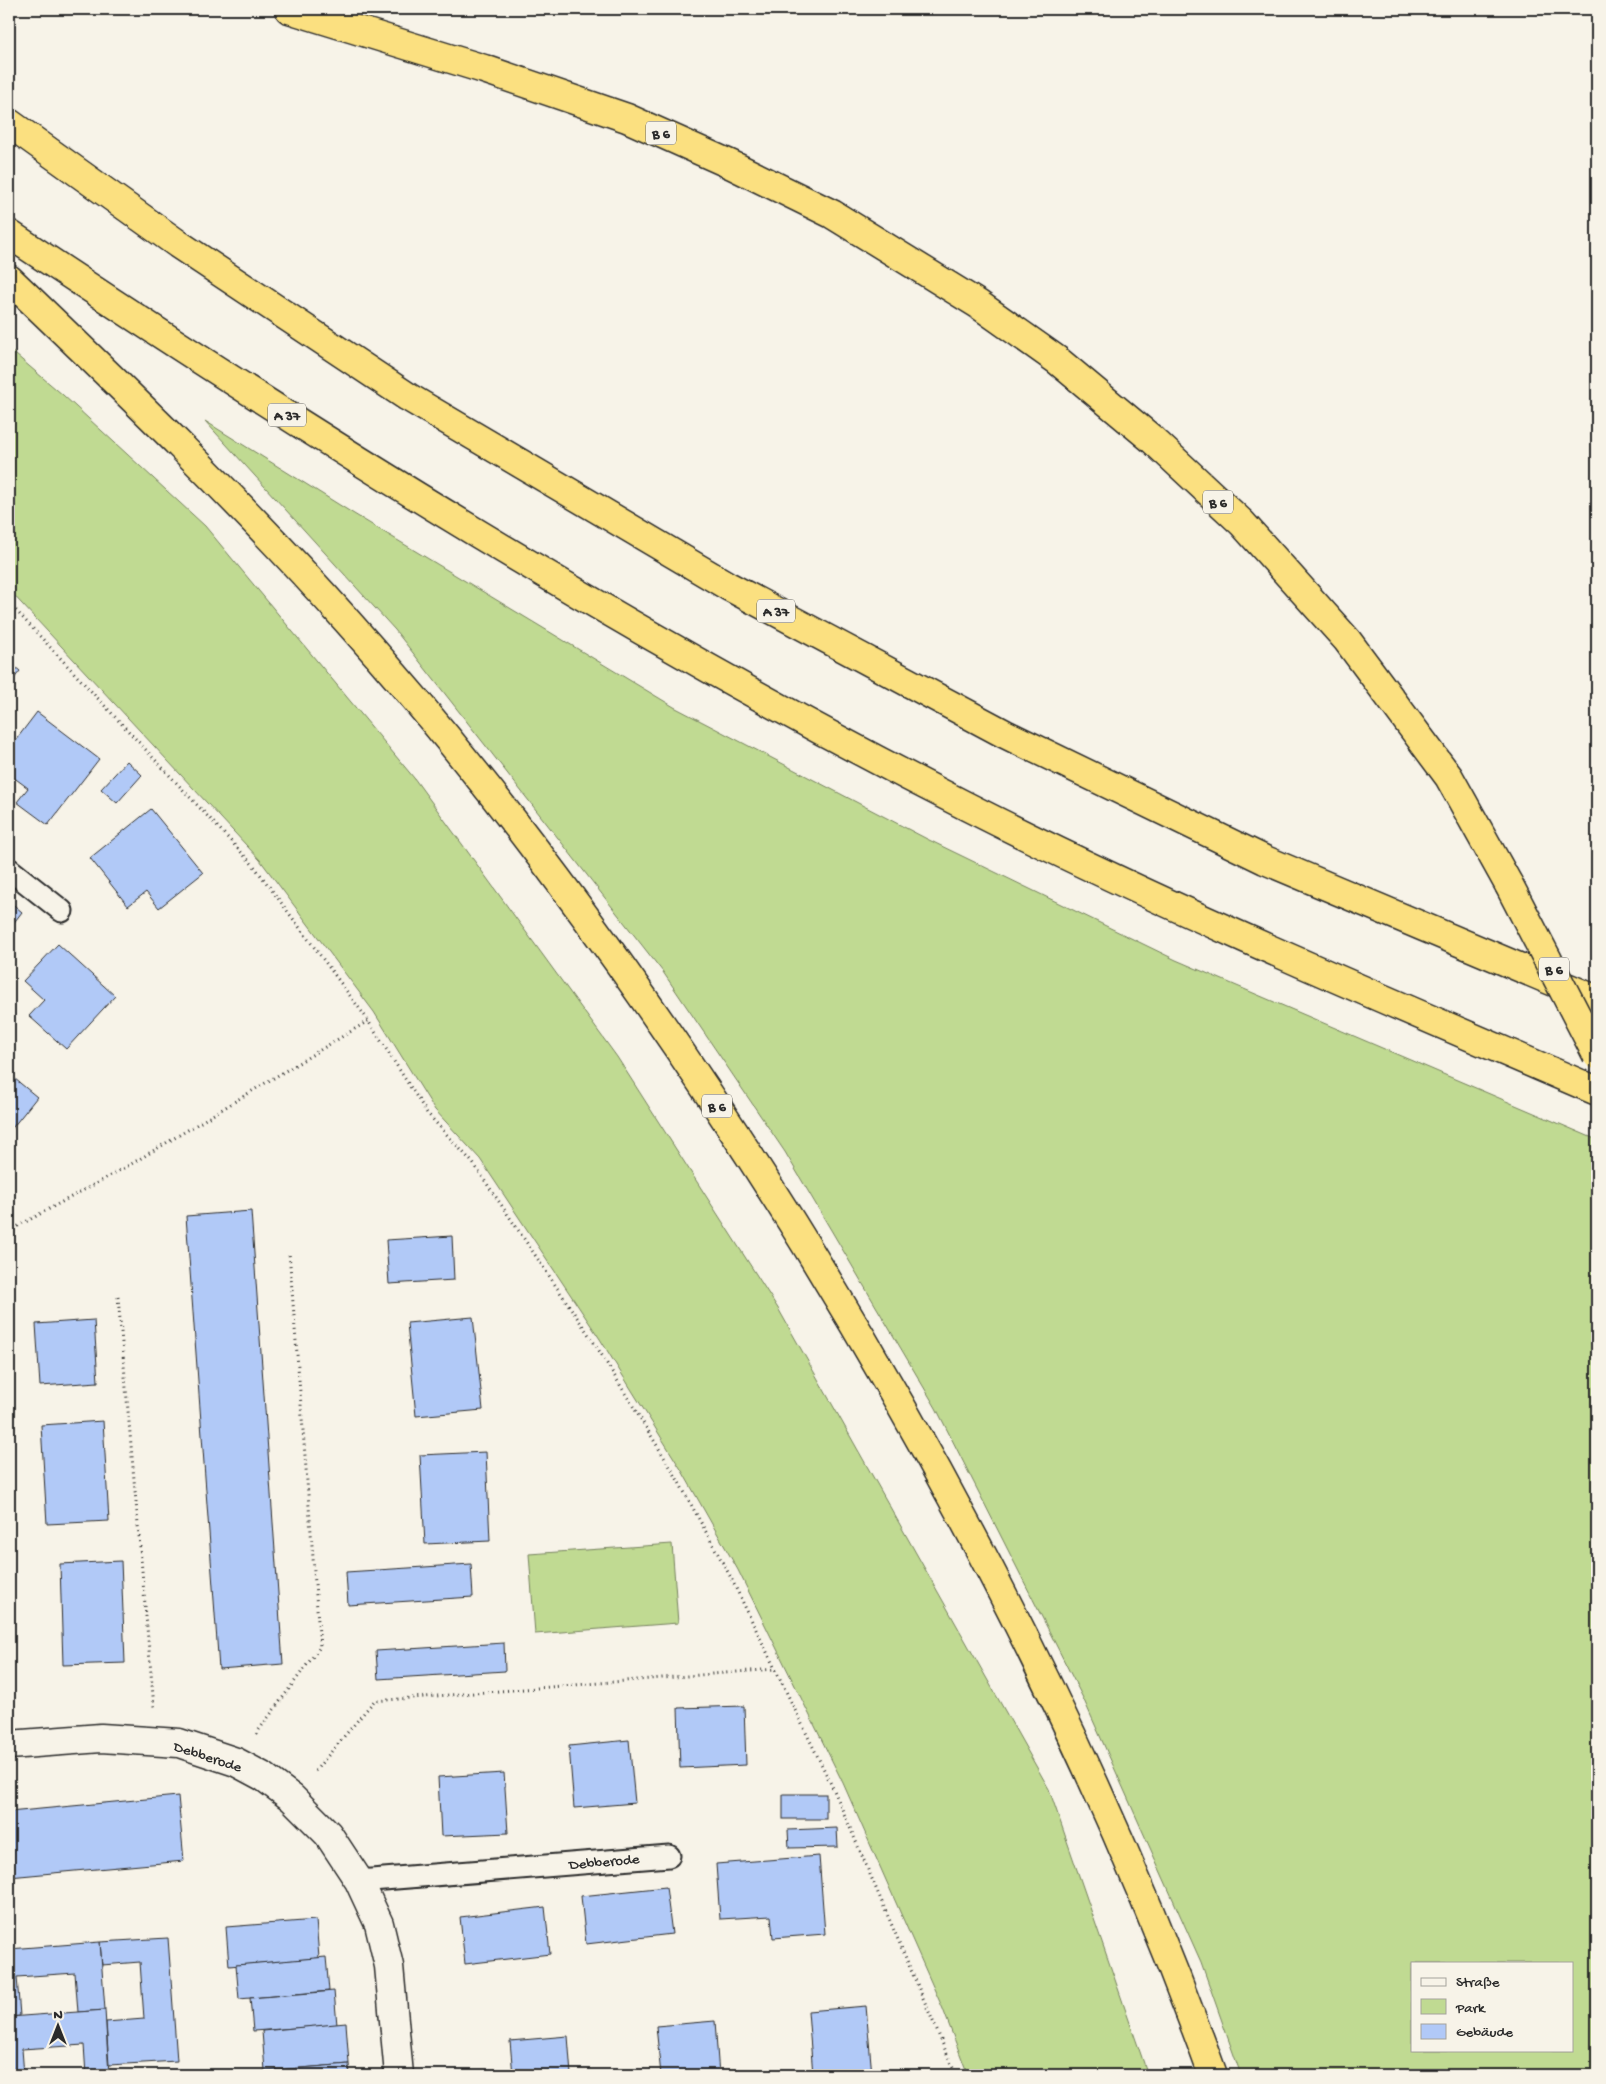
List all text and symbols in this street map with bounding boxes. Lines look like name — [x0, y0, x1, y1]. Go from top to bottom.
road number: B 6 — [646, 122, 676, 144]
road number: A 37 — [268, 404, 306, 426]
road number: B 6 — [1203, 491, 1233, 514]
road number: A 37 — [757, 600, 795, 622]
road number: B 6 — [1539, 958, 1569, 981]
road number: B 6 — [702, 1094, 732, 1118]
street label: Debberode — [170, 1738, 244, 1777]
street label: Debberode — [567, 1851, 640, 1875]
legend — [1411, 1962, 1574, 2052]
text: Straße — [1456, 1974, 1500, 1992]
text: Park — [1455, 2000, 1486, 2018]
north arrow — [32, 2002, 82, 2052]
text: N — [53, 2007, 63, 2024]
text: Gebäude — [1456, 2024, 1513, 2042]

